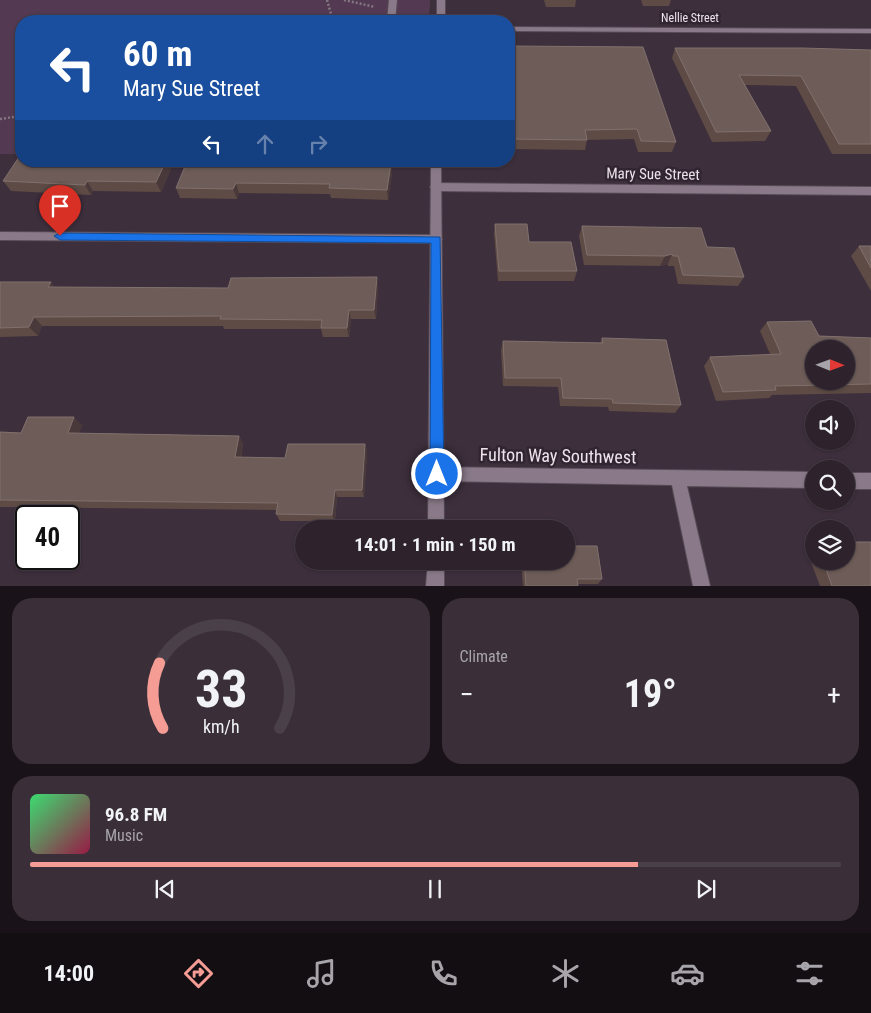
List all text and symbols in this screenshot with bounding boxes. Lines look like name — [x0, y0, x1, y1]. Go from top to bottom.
street label: Nellie Street — [661, 11, 719, 25]
text: 60 m — [123, 34, 192, 75]
icon: left — [40, 35, 105, 100]
text: Mary Sue Street — [123, 76, 260, 101]
icon: left — [198, 130, 226, 158]
icon: ahead — [251, 130, 279, 158]
icon: right — [304, 130, 332, 158]
street label: Mary Sue Street — [606, 164, 700, 184]
pin — [39, 185, 81, 236]
icon: arrive — [46, 192, 74, 220]
north arrow — [805, 340, 855, 390]
map controls — [805, 340, 855, 570]
button: sound — [805, 400, 855, 450]
street label: Fulton Way Southwest — [480, 444, 637, 467]
position arrow — [410, 447, 462, 499]
button: search — [805, 460, 855, 510]
speed limit sign: 40 — [15, 505, 80, 570]
button: layers — [805, 520, 855, 570]
text: 14:01 · 1 min · 150 m — [354, 533, 516, 556]
text: Climate — [460, 647, 508, 666]
text: 33 — [194, 659, 247, 720]
text: 19° — [624, 672, 677, 716]
text: − — [460, 678, 474, 711]
text: + — [827, 678, 841, 711]
text: km/h — [202, 716, 239, 737]
text: 96.8 FM — [105, 803, 167, 826]
text: Music — [105, 826, 143, 845]
icon: previous — [151, 875, 179, 903]
icon: pause — [421, 875, 449, 903]
icon: next — [692, 875, 720, 903]
icon: directions — [181, 956, 216, 991]
icon: music — [304, 956, 339, 991]
icon: phone — [426, 956, 461, 991]
icon: climate — [548, 956, 583, 991]
icon: car — [670, 956, 705, 991]
icon: filters — [792, 956, 827, 991]
text: 14:00 — [44, 961, 94, 986]

